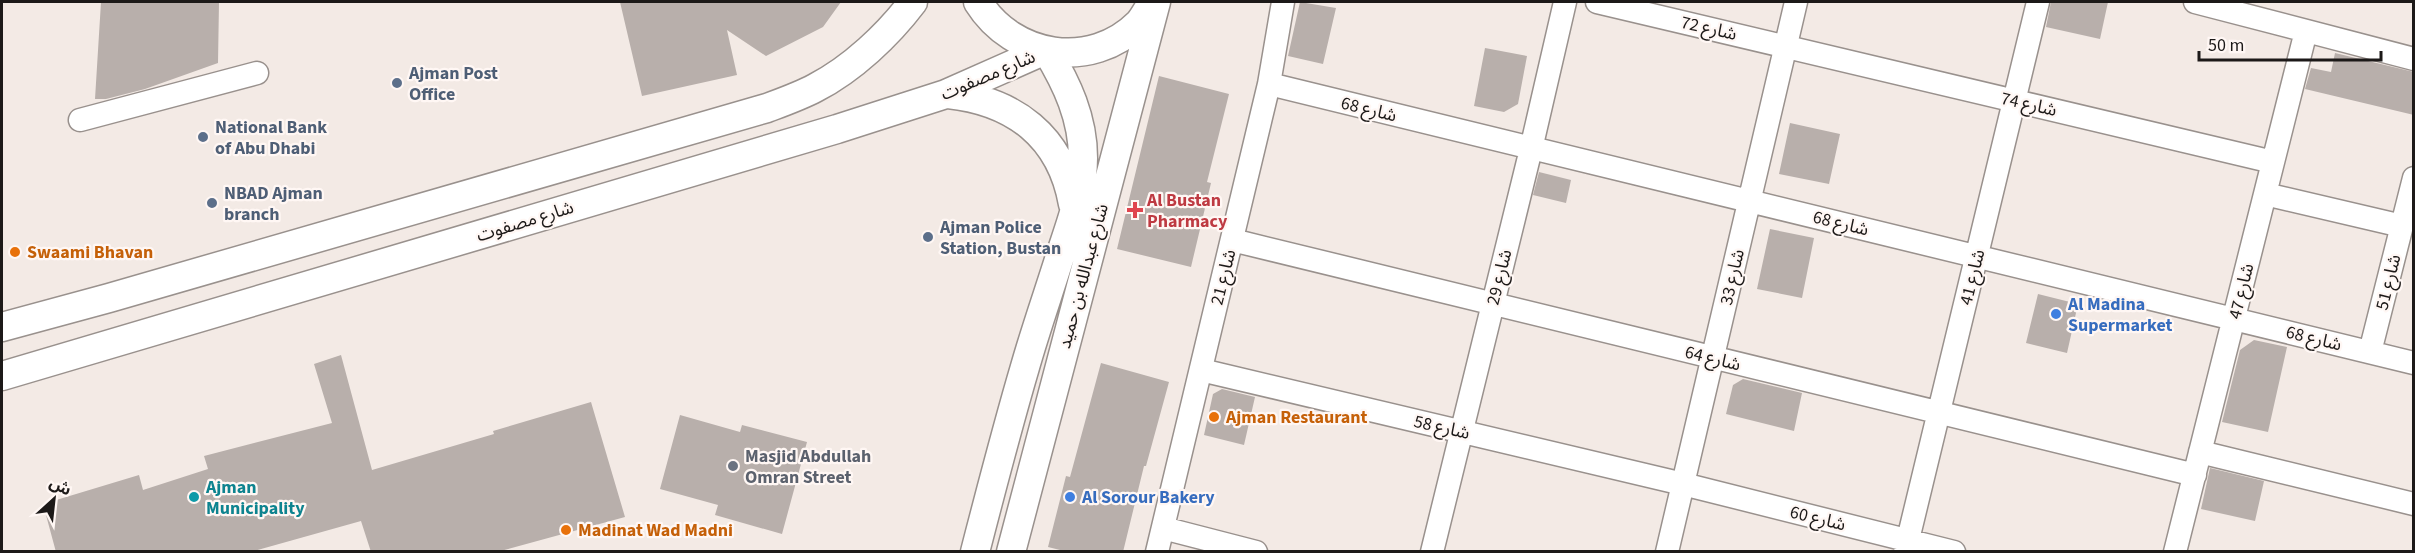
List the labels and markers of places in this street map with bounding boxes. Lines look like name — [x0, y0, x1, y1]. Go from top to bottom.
place label: Ajman Post Office — [408, 61, 498, 107]
marker: Ajman Post Office — [390, 76, 404, 90]
place label: National Bank of Abu Dhabi — [215, 115, 327, 161]
marker: National Bank of Abu Dhabi — [196, 130, 210, 144]
place label: NBAD Ajman branch — [224, 181, 323, 227]
place label: Al Bustan Pharmacy — [1146, 188, 1228, 234]
marker: NBAD Ajman branch — [205, 196, 219, 210]
marker: Al Bustan Pharmacy — [1128, 203, 1142, 217]
place label: Ajman Police Station, Bustan — [939, 215, 1061, 261]
marker: Ajman Police Station, Bustan — [921, 230, 935, 244]
place label: Swaami Bhavan — [27, 240, 153, 265]
marker: Swaami Bhavan — [8, 245, 22, 259]
place label: Al Madina Supermarket — [2067, 292, 2173, 338]
marker: Al Madina Supermarket — [2049, 307, 2063, 321]
place label: Ajman Restaurant — [1225, 405, 1368, 430]
marker: Ajman Restaurant — [1207, 410, 1221, 424]
place label: Masjid Abdullah Omran Street — [745, 444, 871, 490]
marker: Masjid Abdullah Omran Street — [726, 459, 740, 473]
place label: Ajman Municipality — [205, 475, 305, 521]
place label: Al Sorour Bakery — [1081, 485, 1215, 510]
marker: Ajman Municipality — [187, 490, 201, 504]
marker: Al Sorour Bakery — [1063, 490, 1077, 504]
place label: Madinat Wad Madni — [578, 518, 733, 543]
marker: Madinat Wad Madni — [559, 523, 573, 537]

